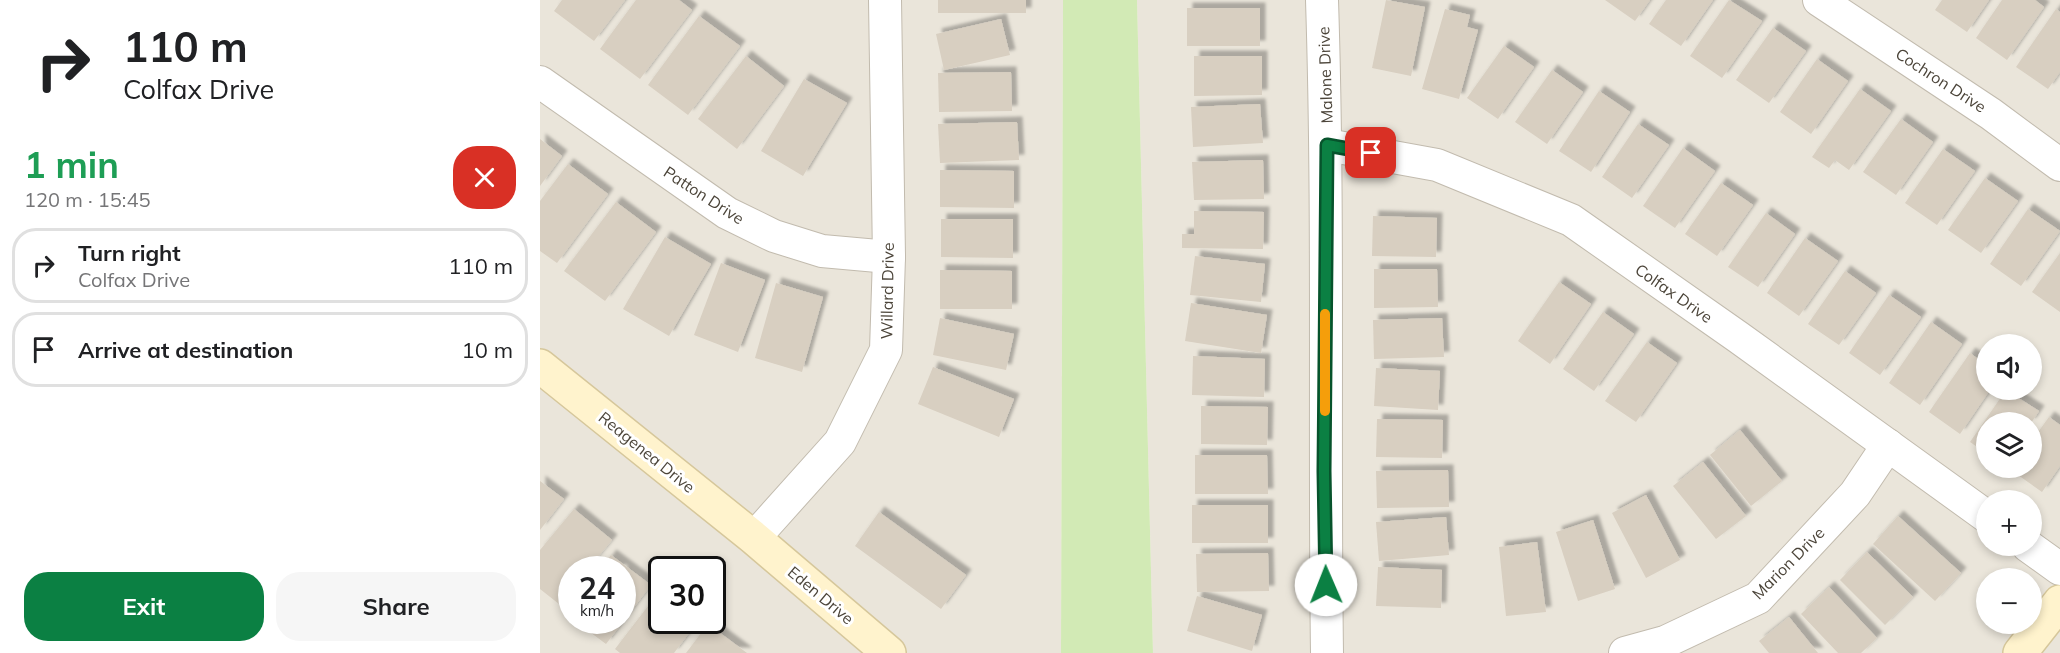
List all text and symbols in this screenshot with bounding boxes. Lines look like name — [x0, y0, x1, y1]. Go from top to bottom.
text: 110 m — [123, 20, 248, 73]
icon: right — [24, 24, 102, 102]
street label: Malone Drive — [1313, 26, 1337, 124]
street label: Cochron Drive — [1892, 43, 1990, 117]
text: Colfax Drive — [123, 72, 274, 106]
pin — [1345, 127, 1396, 178]
icon: arrive — [1354, 136, 1387, 169]
text: 1 min — [24, 142, 119, 187]
button: close — [453, 146, 516, 209]
street label: Patton Drive — [660, 162, 748, 228]
text: 120 m · 15:45 — [24, 187, 150, 212]
text: Turn right — [78, 239, 181, 267]
street label: Willard Drive — [876, 242, 898, 340]
icon: right — [27, 249, 60, 282]
text: 110 m — [448, 252, 513, 280]
street label: Colfax Drive — [1632, 259, 1716, 327]
text: Colfax Drive — [78, 267, 190, 292]
icon: arrive — [27, 333, 60, 366]
map controls — [1976, 334, 2042, 634]
button: sound — [1976, 334, 2042, 400]
text: Arrive at destination — [78, 336, 293, 364]
text: 10 m — [462, 336, 513, 364]
street label: Reagenea Drive — [595, 407, 699, 497]
button: layers — [1976, 412, 2042, 478]
button: + — [1976, 490, 2042, 556]
street label: Marion Drive — [1748, 523, 1828, 603]
position arrow — [1294, 553, 1358, 617]
speed limit sign: 30 — [648, 556, 726, 634]
street label: Eden Drive — [784, 562, 858, 628]
button: − — [1976, 568, 2042, 634]
text: 24 — [579, 569, 615, 607]
button: Exit — [24, 572, 264, 641]
button: Share — [276, 572, 516, 641]
text: km/h — [580, 601, 614, 620]

